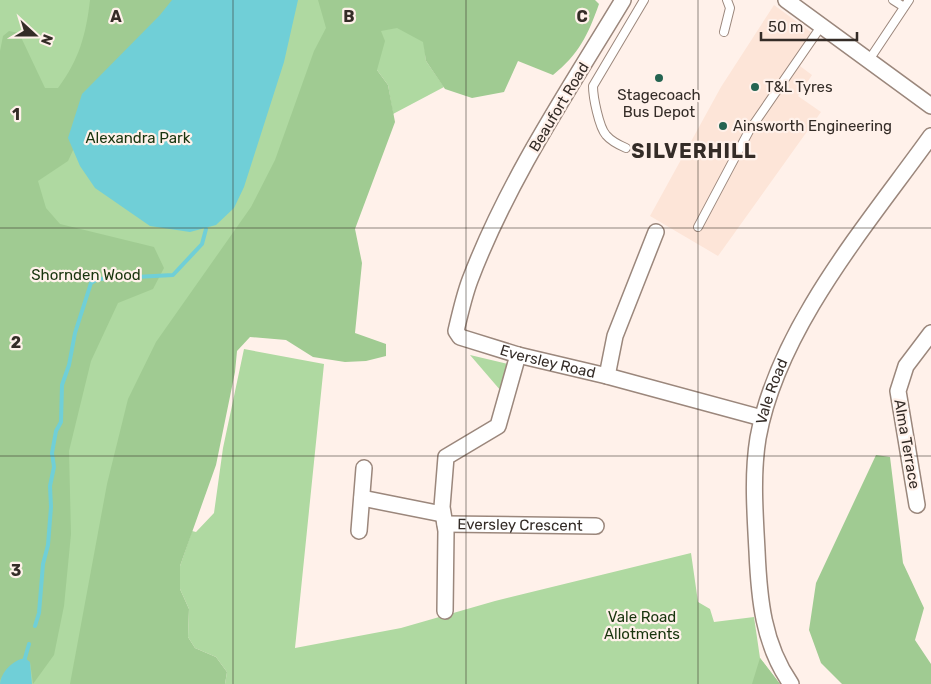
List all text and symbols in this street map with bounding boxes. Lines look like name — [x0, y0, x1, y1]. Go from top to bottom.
text: A — [110, 7, 122, 26]
text: B — [343, 7, 355, 26]
text: C — [576, 7, 588, 26]
north arrow — [10, 10, 60, 60]
scale bar — [761, 10, 857, 42]
text: 50 m — [768, 18, 803, 36]
text: N — [37, 32, 56, 47]
street label: Beaufort Road — [525, 59, 593, 155]
marker: Stagecoach Bus Depot — [653, 72, 665, 84]
place label: T&L Tyres — [765, 78, 833, 96]
marker: T&L Tyres — [749, 81, 761, 93]
place label: Stagecoach Bus Depot — [617, 86, 701, 121]
text: 1 — [12, 105, 20, 124]
place label: Ainsworth Engineering — [733, 117, 892, 135]
marker: Ainsworth Engineering — [717, 120, 729, 132]
park label: Alexandra Park — [86, 129, 191, 147]
district label: SILVERHILL — [631, 139, 757, 163]
park label: Shornden Wood — [31, 266, 141, 284]
text: 2 — [11, 333, 21, 352]
street label: Eversley Road — [498, 341, 597, 382]
street label: Vale Road — [752, 356, 792, 426]
street label: Alma Terrace — [890, 398, 924, 490]
street label: Eversley Crescent — [457, 515, 583, 535]
text: 3 — [11, 561, 21, 580]
park label: Vale Road Allotments — [604, 608, 680, 643]

